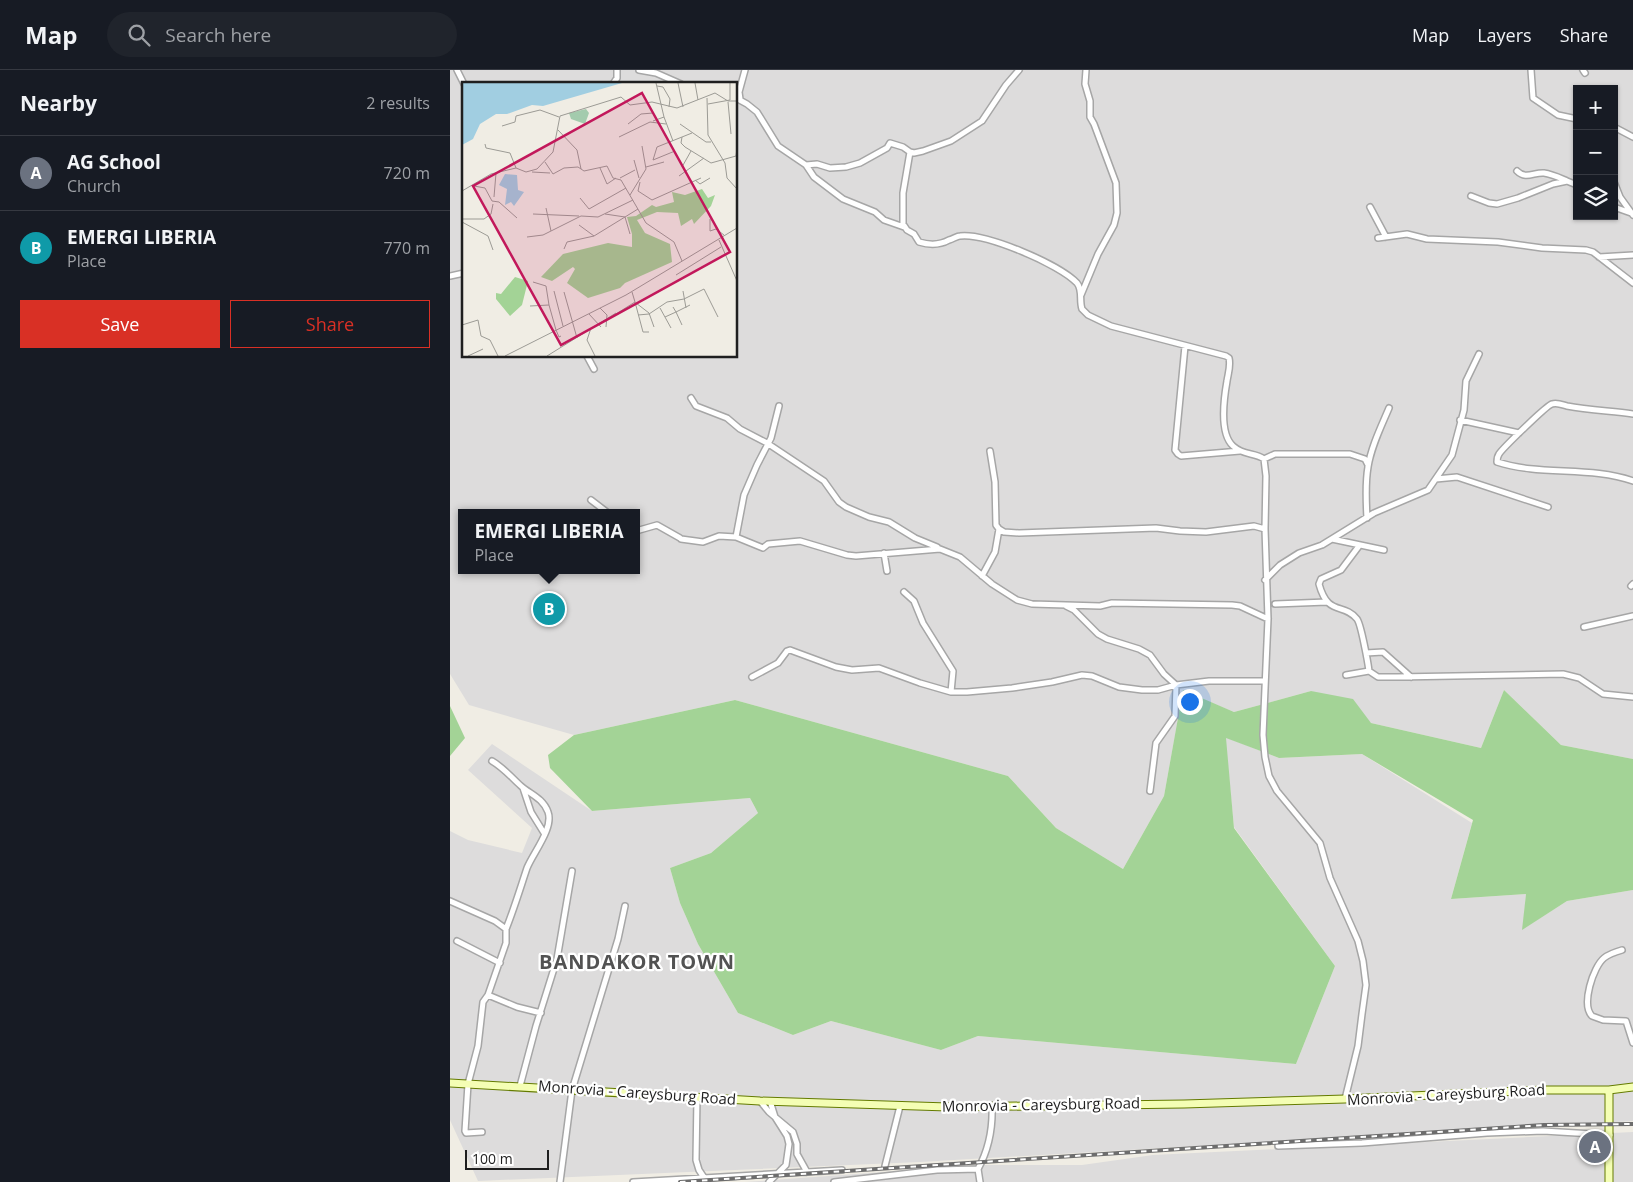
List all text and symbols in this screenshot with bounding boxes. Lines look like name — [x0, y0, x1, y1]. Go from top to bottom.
search box — [107, 12, 457, 57]
text: Map — [25, 18, 77, 51]
icon: search — [125, 21, 153, 49]
text: Search here — [165, 22, 271, 48]
text: Map — [1412, 23, 1449, 47]
text: Layers — [1477, 23, 1532, 47]
text: Share — [1560, 23, 1608, 47]
inset map — [462, 82, 738, 358]
map controls — [1573, 85, 1618, 220]
button: + — [1573, 85, 1618, 130]
text: Nearby — [20, 89, 97, 117]
text: 2 results — [366, 92, 430, 114]
button: − — [1573, 130, 1618, 175]
text: AG School — [67, 149, 161, 175]
text: A — [30, 162, 42, 184]
text: 720 m — [384, 162, 430, 184]
text: Church — [67, 175, 121, 197]
button: layers — [1573, 175, 1618, 220]
text: EMERGI LIBERIA — [67, 224, 216, 250]
text: B — [31, 237, 41, 259]
text: 770 m — [384, 237, 430, 259]
text: Place — [67, 250, 106, 272]
button: Save — [20, 300, 220, 348]
button: Share — [230, 300, 430, 348]
popup — [458, 509, 640, 574]
text: EMERGI LIBERIA — [474, 518, 624, 544]
text: Place — [474, 544, 514, 566]
pin: B — [533, 590, 565, 628]
your location — [1177, 689, 1203, 715]
district label: BANDAKOR TOWN — [539, 948, 735, 975]
street label: Monrovia - Careysburg Road — [537, 1075, 737, 1109]
street label: Monrovia - Careysburg Road — [1346, 1079, 1546, 1109]
street label: Monrovia - Careysburg Road — [942, 1092, 1140, 1116]
pin: A — [1579, 1128, 1611, 1166]
scale bar — [465, 1147, 549, 1170]
text: 100 m — [472, 1149, 513, 1168]

